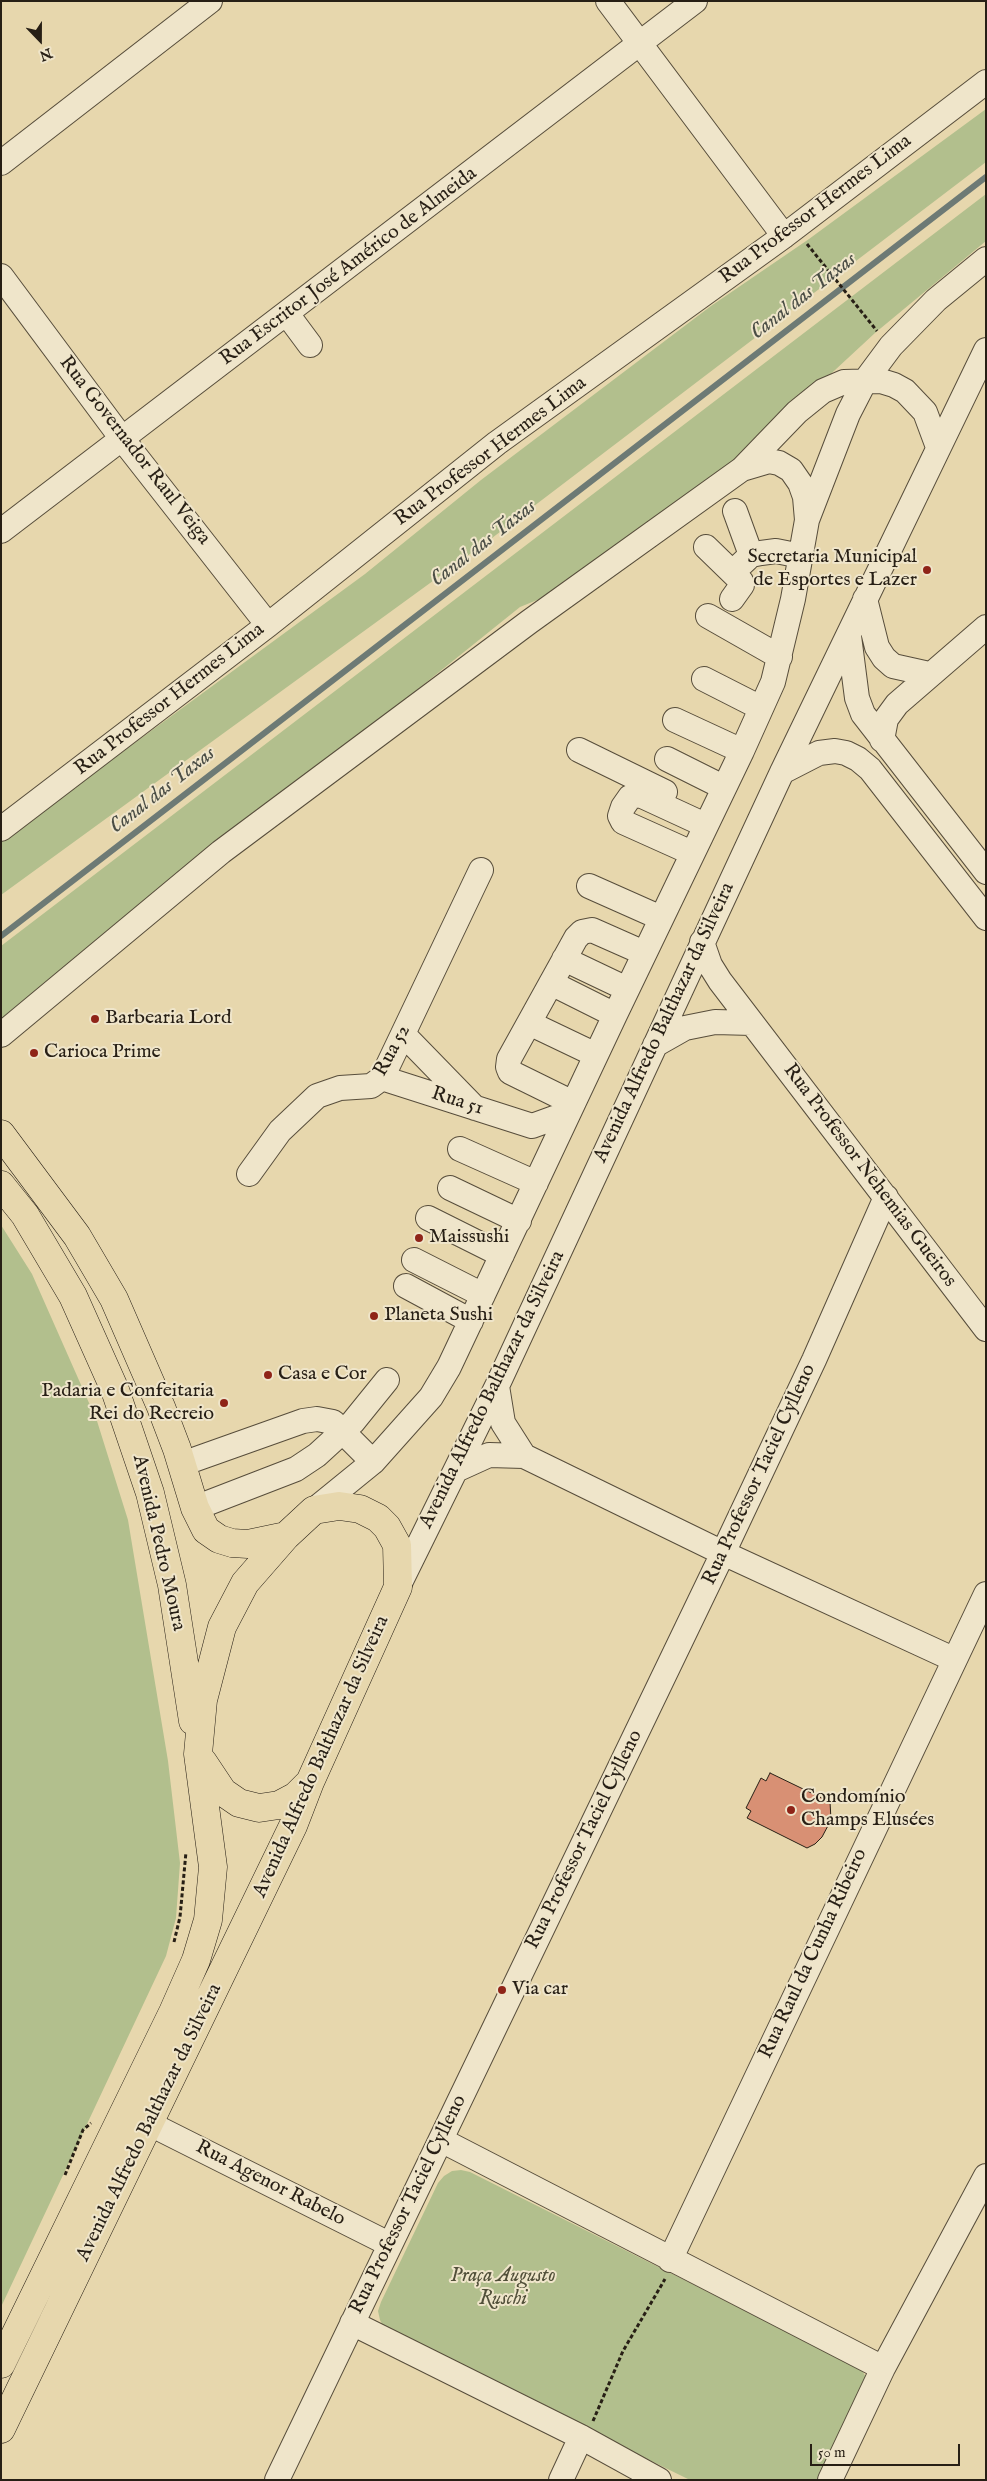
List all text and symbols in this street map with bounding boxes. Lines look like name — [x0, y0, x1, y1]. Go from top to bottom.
north arrow — [15, 15, 65, 65]
text: N — [37, 43, 55, 65]
street label: Rua Professor Hermes Lima — [715, 130, 917, 290]
street label: Rua Escritor José Américo de Almeida — [216, 162, 482, 372]
water label: Canal das Taxas — [746, 248, 862, 346]
street label: Rua Governador Raul Veiga — [53, 352, 215, 550]
street label: Rua Professor Hermes Lima — [390, 372, 592, 532]
water label: Canal das Taxas — [426, 495, 542, 593]
place label: Secretaria Municipal de Esportes e Lazer — [748, 546, 917, 593]
marker: Secretaria Municipal de Esportes e Lazer — [921, 564, 933, 576]
street label: Rua Professor Hermes Lima — [70, 619, 270, 781]
water label: Canal das Taxas — [105, 742, 221, 840]
street label: Avenida Alfredo Balthazar da Silveira — [589, 879, 741, 1167]
place label: Barbearia Lord — [105, 1007, 232, 1031]
marker: Barbearia Lord — [89, 1013, 101, 1025]
street label: Rua 52 — [369, 1021, 417, 1081]
place label: Carioca Prime — [44, 1041, 161, 1065]
marker: Carioca Prime — [28, 1047, 40, 1059]
street label: Rua Professor Nehemias Gueiros — [777, 1060, 961, 1292]
street label: Rua 51 — [428, 1082, 486, 1122]
place label: Maissushi — [429, 1226, 509, 1250]
marker: Maissushi — [413, 1232, 425, 1244]
street label: Avenida Alfredo Balthazar da Silveira — [415, 1247, 571, 1533]
place label: Planeta Sushi — [384, 1304, 493, 1328]
marker: Planeta Sushi — [368, 1310, 380, 1322]
street label: Rua Professor Taciel Cylleno — [698, 1361, 822, 1589]
place label: Casa e Cor — [278, 1363, 367, 1387]
marker: Casa e Cor — [262, 1369, 274, 1381]
place label: Padaria e Confeitaria Rei do Recreio — [41, 1380, 214, 1427]
marker: Padaria e Confeitaria Rei do Recreio — [218, 1397, 230, 1409]
street label: Avenida Pedro Moura — [126, 1453, 190, 1633]
street label: Avenida Alfredo Balthazar da Silveira — [249, 1612, 395, 1902]
street label: Rua Professor Taciel Cylleno — [521, 1726, 649, 1954]
place label: Condomínio Champs Elusées — [801, 1786, 934, 1833]
marker: Condomínio Champs Elusées — [785, 1804, 797, 1816]
street label: Rua Raul da Cunha Ribeiro — [755, 1845, 873, 2063]
place label: Via car — [512, 1978, 568, 2002]
street label: Avenida Alfredo Balthazar da Silveira — [72, 1980, 228, 2266]
marker: Via car — [496, 1984, 508, 1996]
street label: Rua Professor Taciel Cylleno — [345, 2091, 473, 2319]
street label: Rua Agenor Rabelo — [191, 2136, 349, 2232]
park label: Praça Augusto Ruschi — [450, 2265, 556, 2312]
scale bar — [812, 2434, 962, 2466]
text: 50 m — [818, 2443, 846, 2462]

